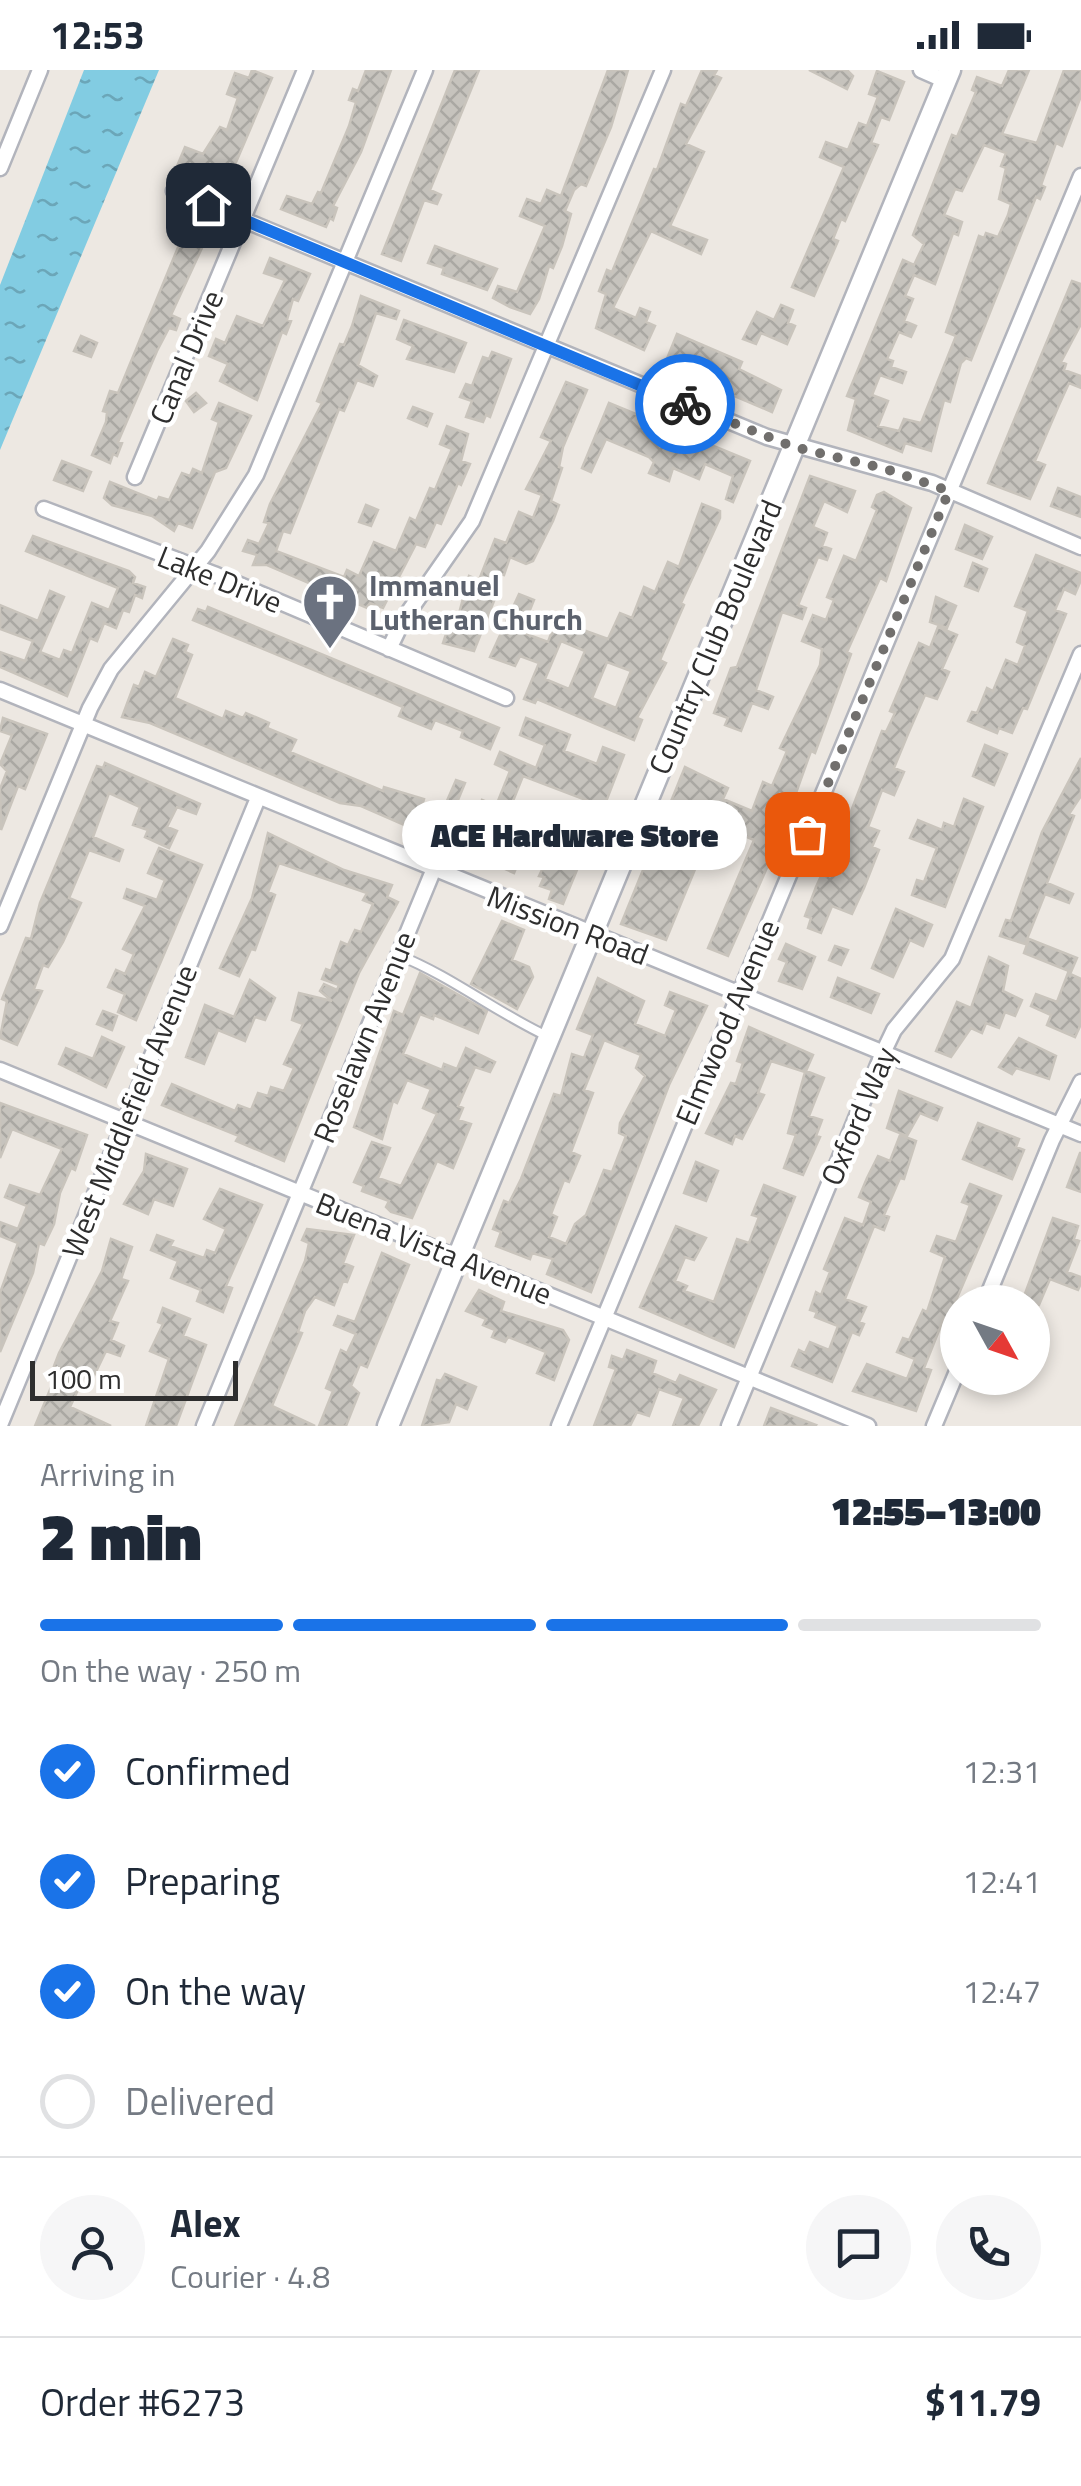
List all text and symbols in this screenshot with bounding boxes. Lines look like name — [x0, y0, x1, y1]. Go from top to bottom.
text: 12:53 — [50, 6, 145, 64]
pin — [166, 163, 251, 248]
icon: home — [181, 178, 236, 233]
street label: Canal Drive — [137, 283, 235, 431]
courier — [635, 354, 735, 454]
icon: bike — [658, 377, 713, 432]
street label: Country Club Boulevard — [636, 492, 794, 782]
street label: Lake Drive — [151, 533, 289, 625]
place label: Immanuel Lutheran Church — [369, 562, 583, 642]
church icon: Immanuel Lutheran Church — [300, 572, 360, 651]
pin — [765, 792, 850, 877]
callout: ACE Hardware Store — [402, 799, 747, 869]
icon: bag — [780, 807, 835, 862]
text: ACE Hardware Store — [431, 811, 718, 859]
street label: Mission Road — [481, 873, 655, 977]
street label: Elmwood Avenue — [663, 912, 791, 1132]
street label: Roselawn Avenue — [301, 924, 427, 1150]
street label: West Middlefield Avenue — [49, 957, 209, 1265]
street label: Oxford Way — [808, 1039, 908, 1193]
street label: Buena Vista Avenue — [309, 1180, 559, 1316]
north arrow — [940, 1285, 1050, 1395]
map controls — [940, 1285, 1050, 1395]
scale bar — [30, 1356, 238, 1400]
text: 100 m — [45, 1357, 122, 1400]
text: Arriving in — [40, 1450, 176, 1498]
text: 12:55–13:00 — [831, 1482, 1041, 1540]
text: 2 min — [40, 1486, 201, 1585]
text: On the way · 250 m — [40, 1646, 301, 1694]
text: Confirmed — [125, 1742, 291, 1800]
icon: check — [40, 1744, 95, 1799]
text: 12:31 — [962, 1747, 1041, 1795]
text: Preparing — [125, 1852, 280, 1910]
icon: check — [40, 1854, 95, 1909]
text: 12:41 — [962, 1857, 1041, 1905]
text: On the way — [125, 1962, 306, 2020]
icon: check — [40, 1964, 95, 2019]
text: 12:47 — [962, 1967, 1041, 2015]
text: Delivered — [125, 2072, 275, 2130]
text: Alex — [170, 2194, 241, 2252]
button: person — [40, 2195, 145, 2300]
button: chat — [806, 2195, 911, 2300]
button: phone — [936, 2195, 1041, 2300]
text: Courier · 4.8 — [170, 2252, 330, 2300]
text: Order #6273 — [40, 2373, 245, 2431]
text: $11.79 — [925, 2373, 1041, 2431]

